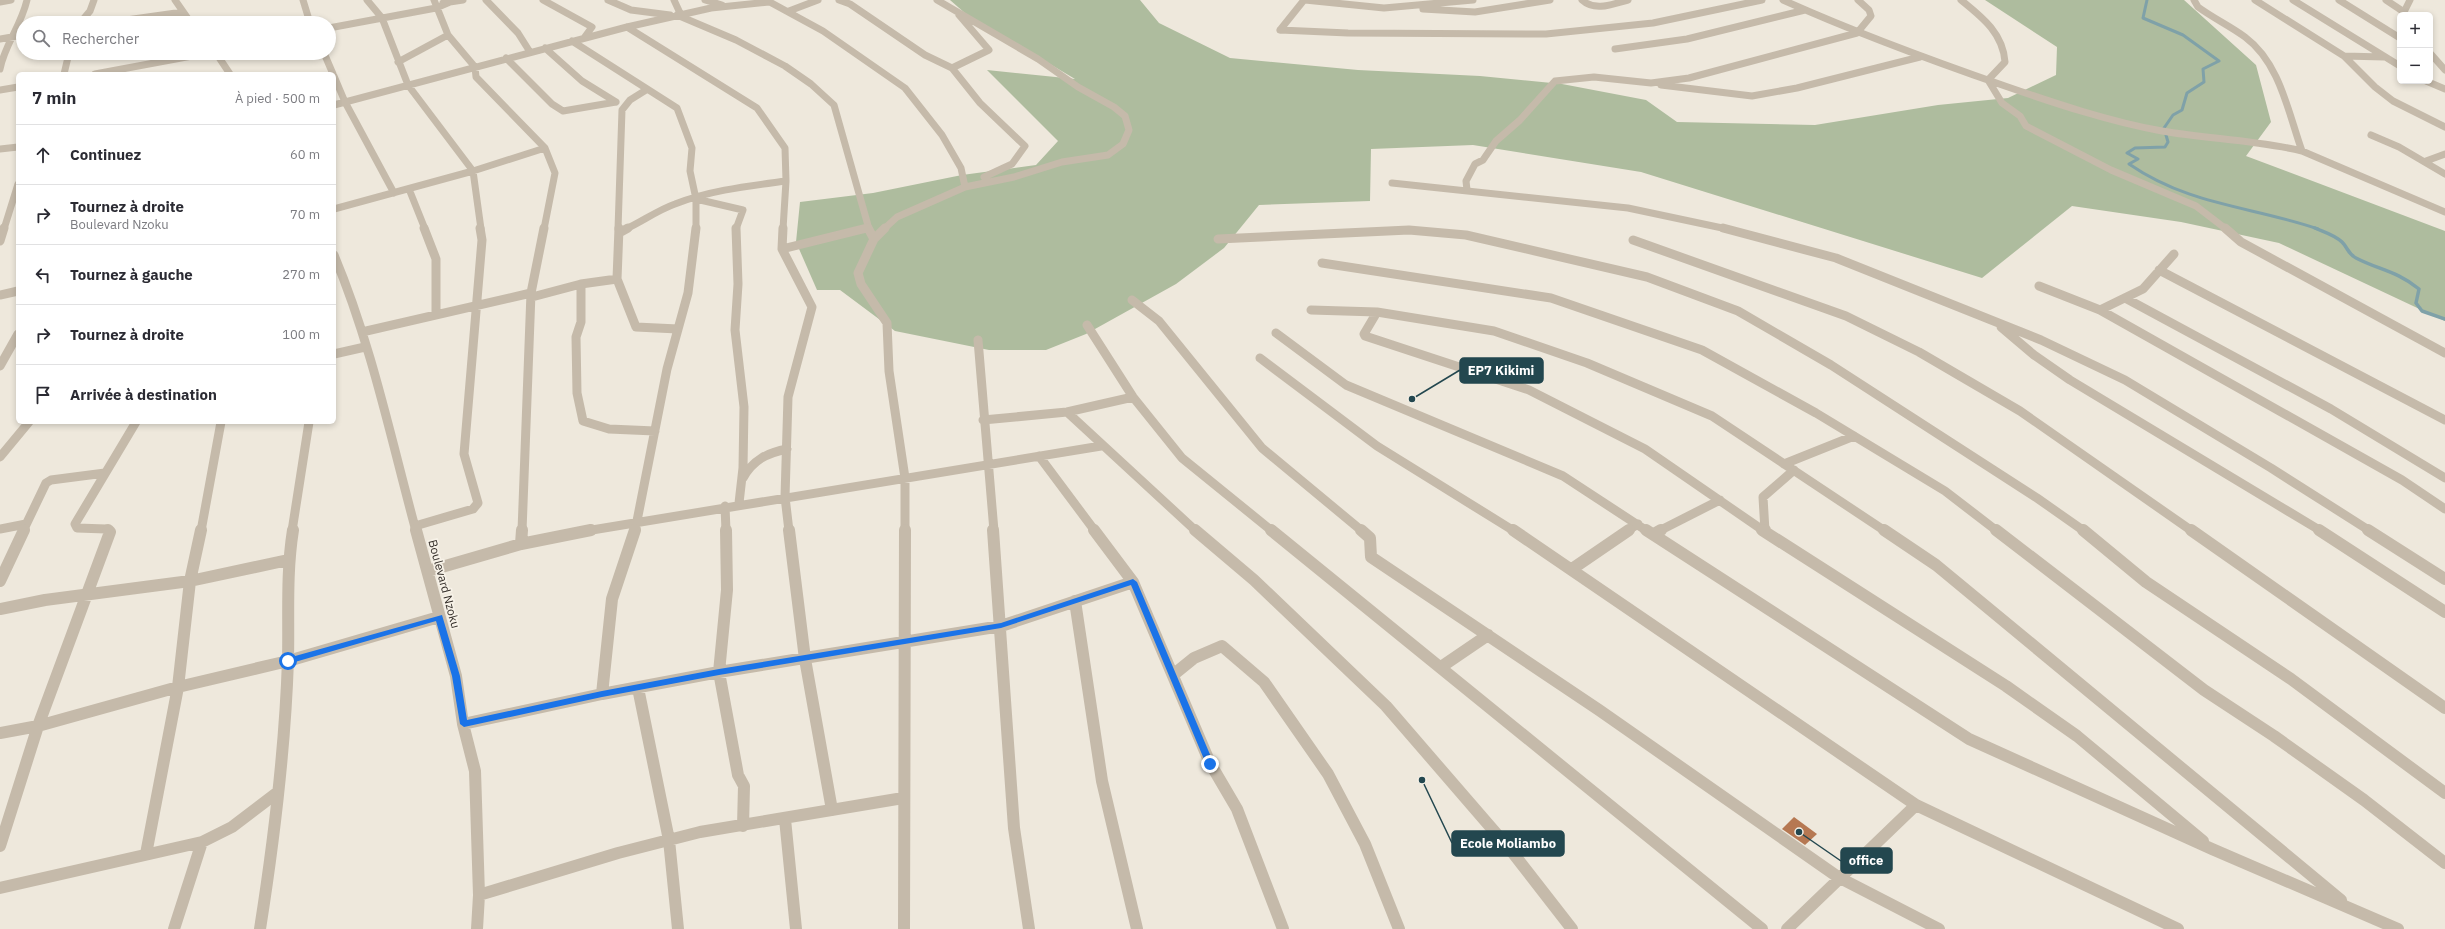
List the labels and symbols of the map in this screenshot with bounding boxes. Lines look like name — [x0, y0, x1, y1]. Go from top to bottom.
callout: EP7 Kikimi — [1460, 358, 1543, 383]
text: EP7 Kikimi — [1468, 362, 1534, 379]
street label: Boulevard Nzoku — [425, 538, 464, 630]
route start — [279, 652, 297, 670]
route end — [1201, 755, 1219, 773]
callout: Ecole Moliambo — [1452, 831, 1564, 856]
text: Ecole Moliambo — [1460, 835, 1556, 852]
callout: office — [1841, 848, 1892, 873]
text: office — [1849, 852, 1883, 869]

